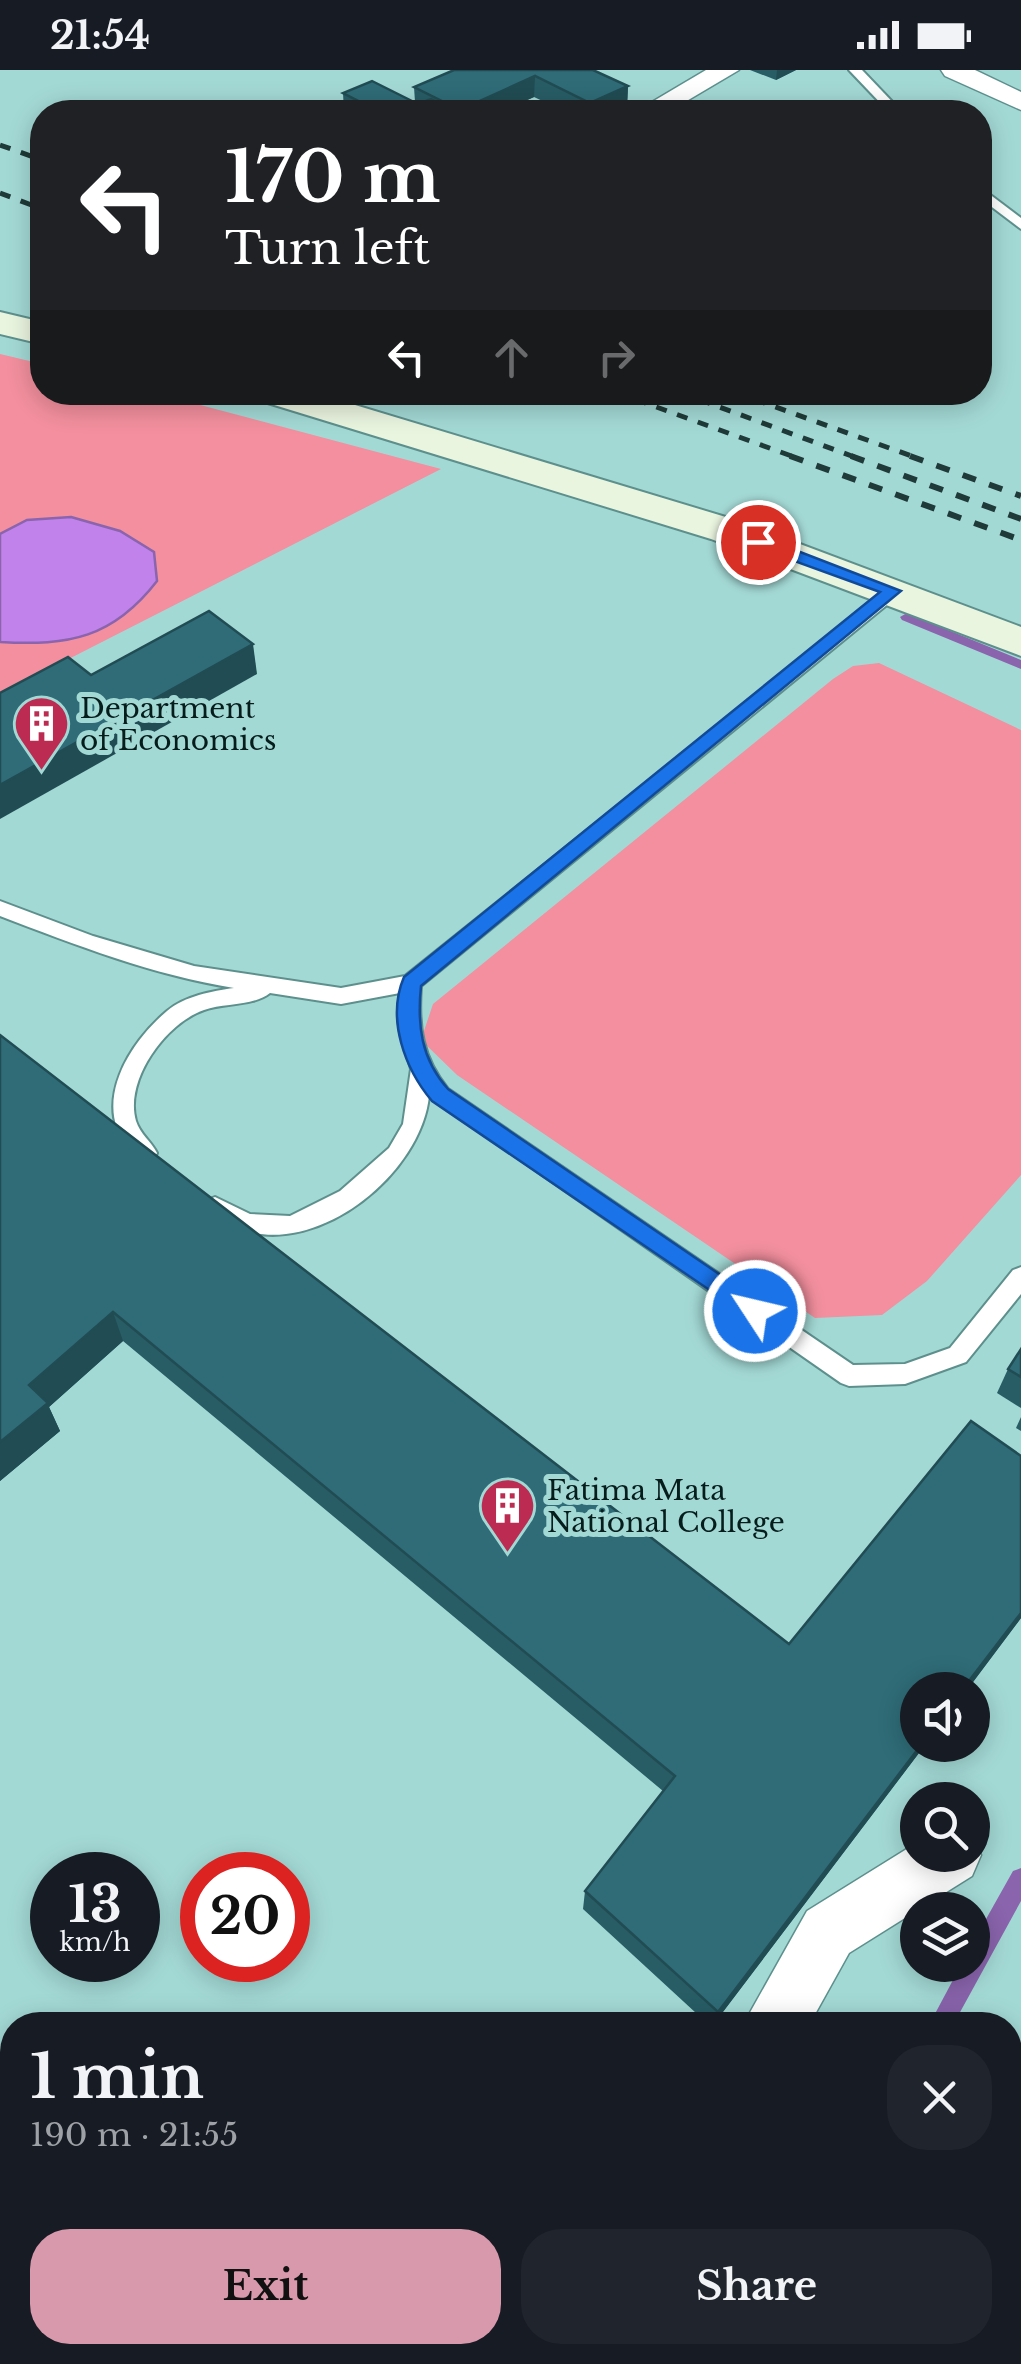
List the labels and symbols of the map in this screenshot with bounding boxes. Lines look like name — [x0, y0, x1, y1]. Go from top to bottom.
pin — [716, 500, 801, 585]
place label: Department of Economics — [80, 691, 276, 758]
building icon: Department of Economics — [11, 694, 71, 773]
position arrow — [703, 1259, 807, 1363]
place label: Fatima Mata National College — [547, 1473, 785, 1540]
building icon: Fatima Mata National College — [478, 1476, 538, 1555]
speed limit sign: 20 — [180, 1852, 310, 1982]

